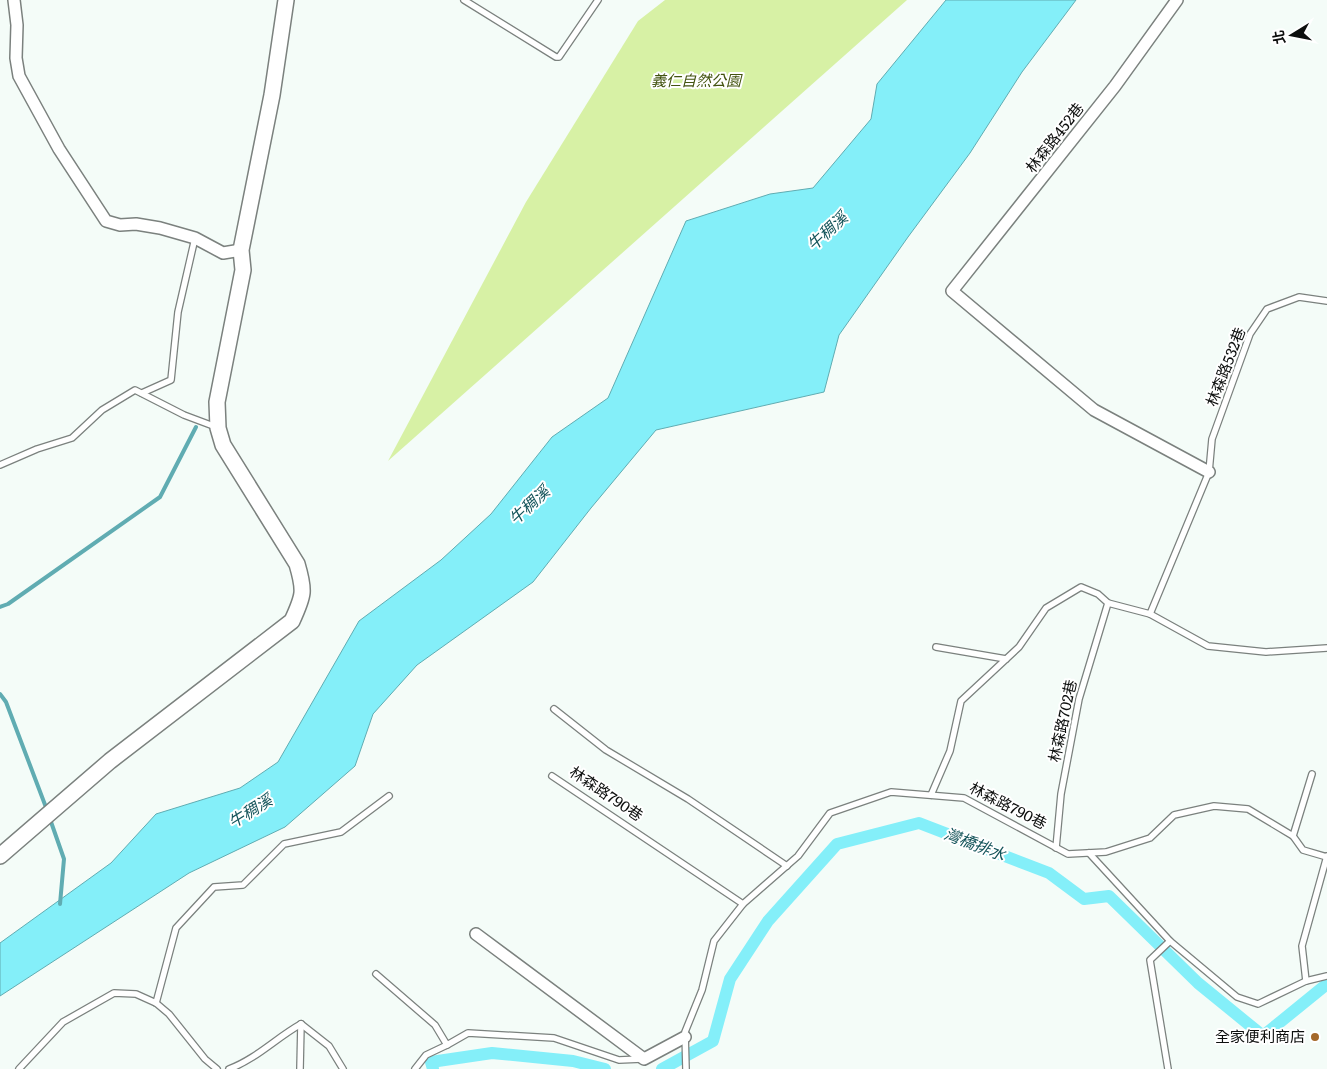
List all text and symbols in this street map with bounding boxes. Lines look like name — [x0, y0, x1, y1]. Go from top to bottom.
north arrow — [1267, 10, 1317, 60]
text: 北 — [1267, 29, 1289, 46]
park label: 義仁自然公園 — [651, 68, 743, 91]
street label: 林森路452巷 — [1019, 97, 1089, 177]
water label: 牛稠溪 — [801, 204, 854, 255]
street label: 林森路532巷 — [1199, 324, 1250, 409]
water label: 牛稠溪 — [503, 478, 556, 529]
street label: 林森路702巷 — [1042, 677, 1081, 764]
street label: 林森路790巷 — [566, 760, 648, 826]
street label: 林森路790巷 — [966, 775, 1051, 834]
water label: 牛稠溪 — [223, 786, 278, 833]
water label: 灣橋排水 — [941, 820, 1010, 866]
place label: 全家便利商店 — [1215, 1024, 1305, 1047]
marker: 全家便利商店 — [1309, 1031, 1321, 1043]

